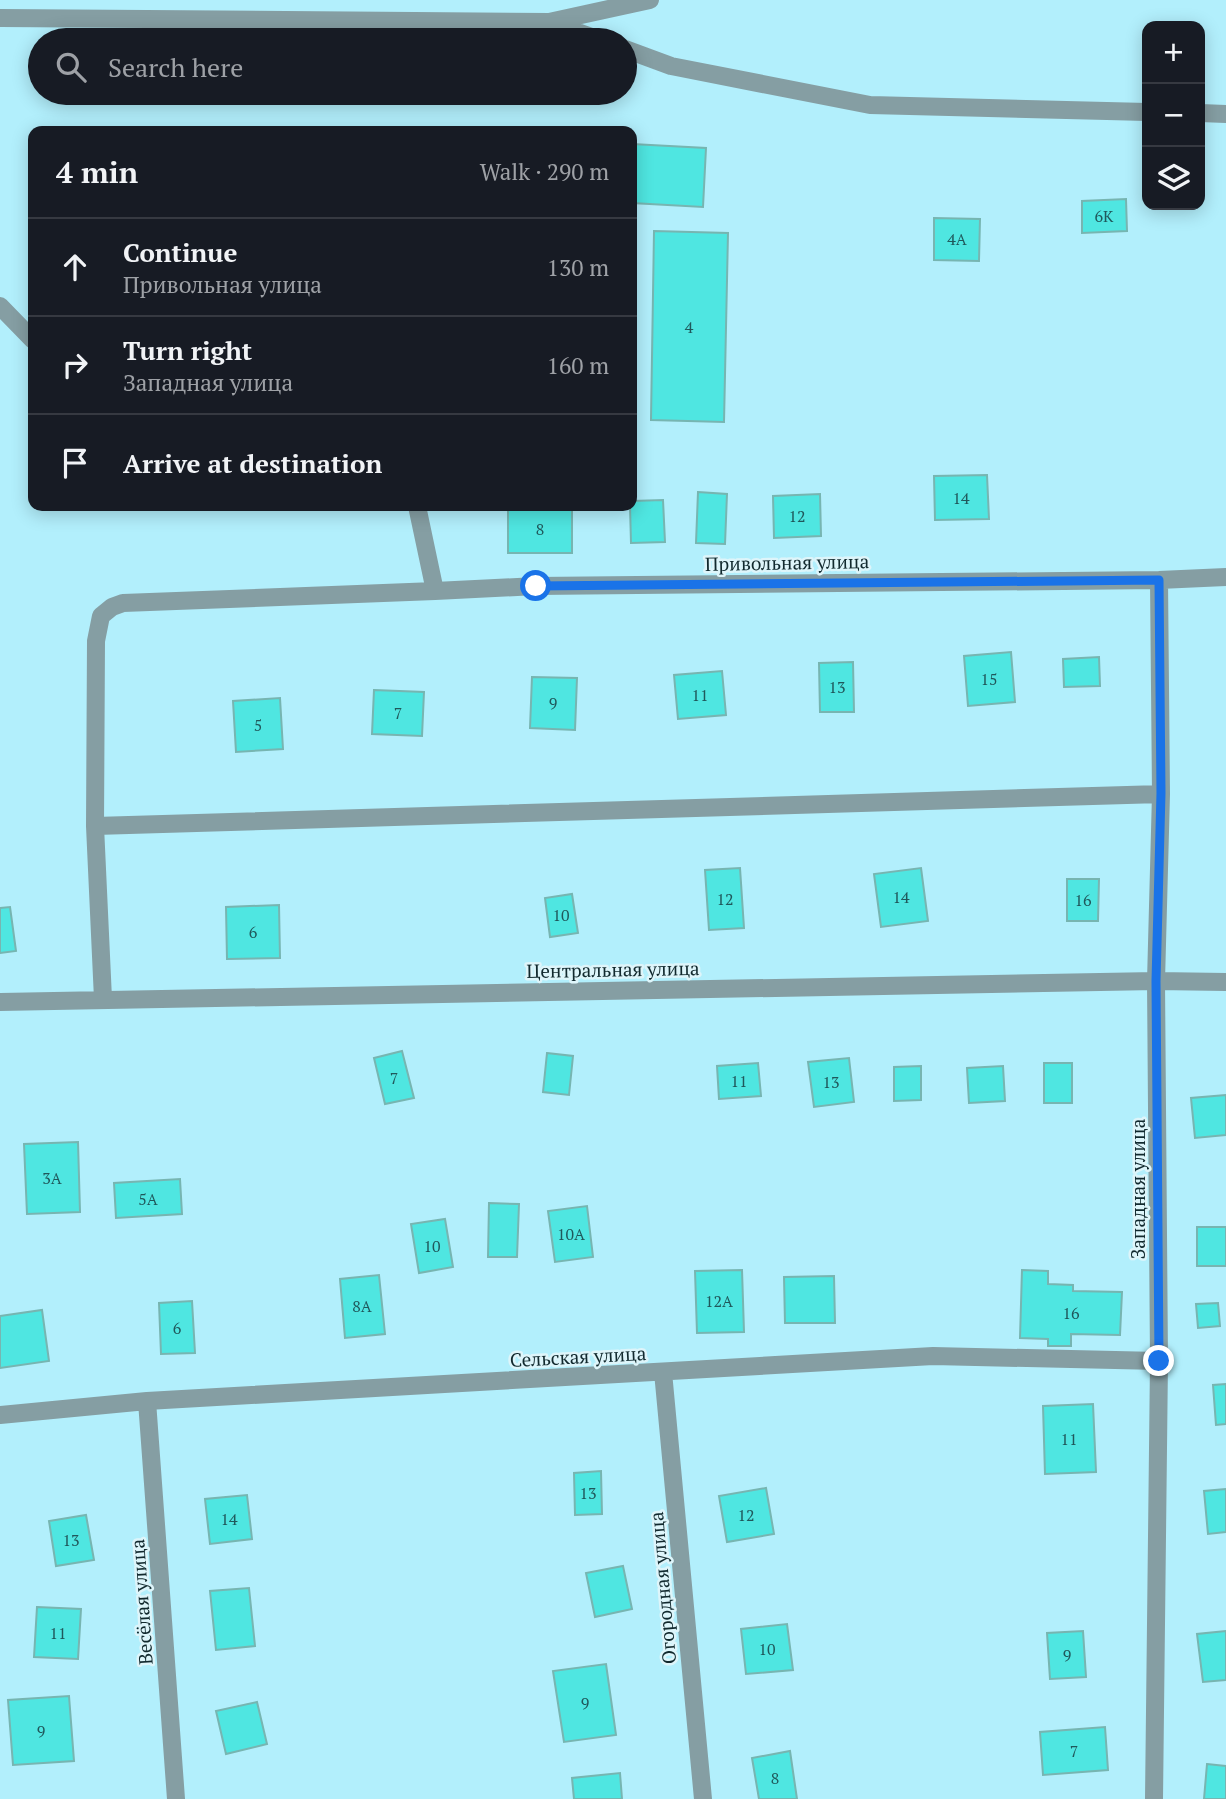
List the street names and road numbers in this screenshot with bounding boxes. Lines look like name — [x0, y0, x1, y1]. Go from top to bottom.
street label: Привольная улица — [705, 548, 870, 576]
street label: Центральная улица — [526, 955, 700, 983]
street label: Западная улица — [1125, 1118, 1150, 1259]
street label: Сельская улица — [509, 1340, 647, 1372]
street label: Огородная улица — [643, 1510, 681, 1665]
street label: Весёлая улица — [124, 1538, 158, 1666]

